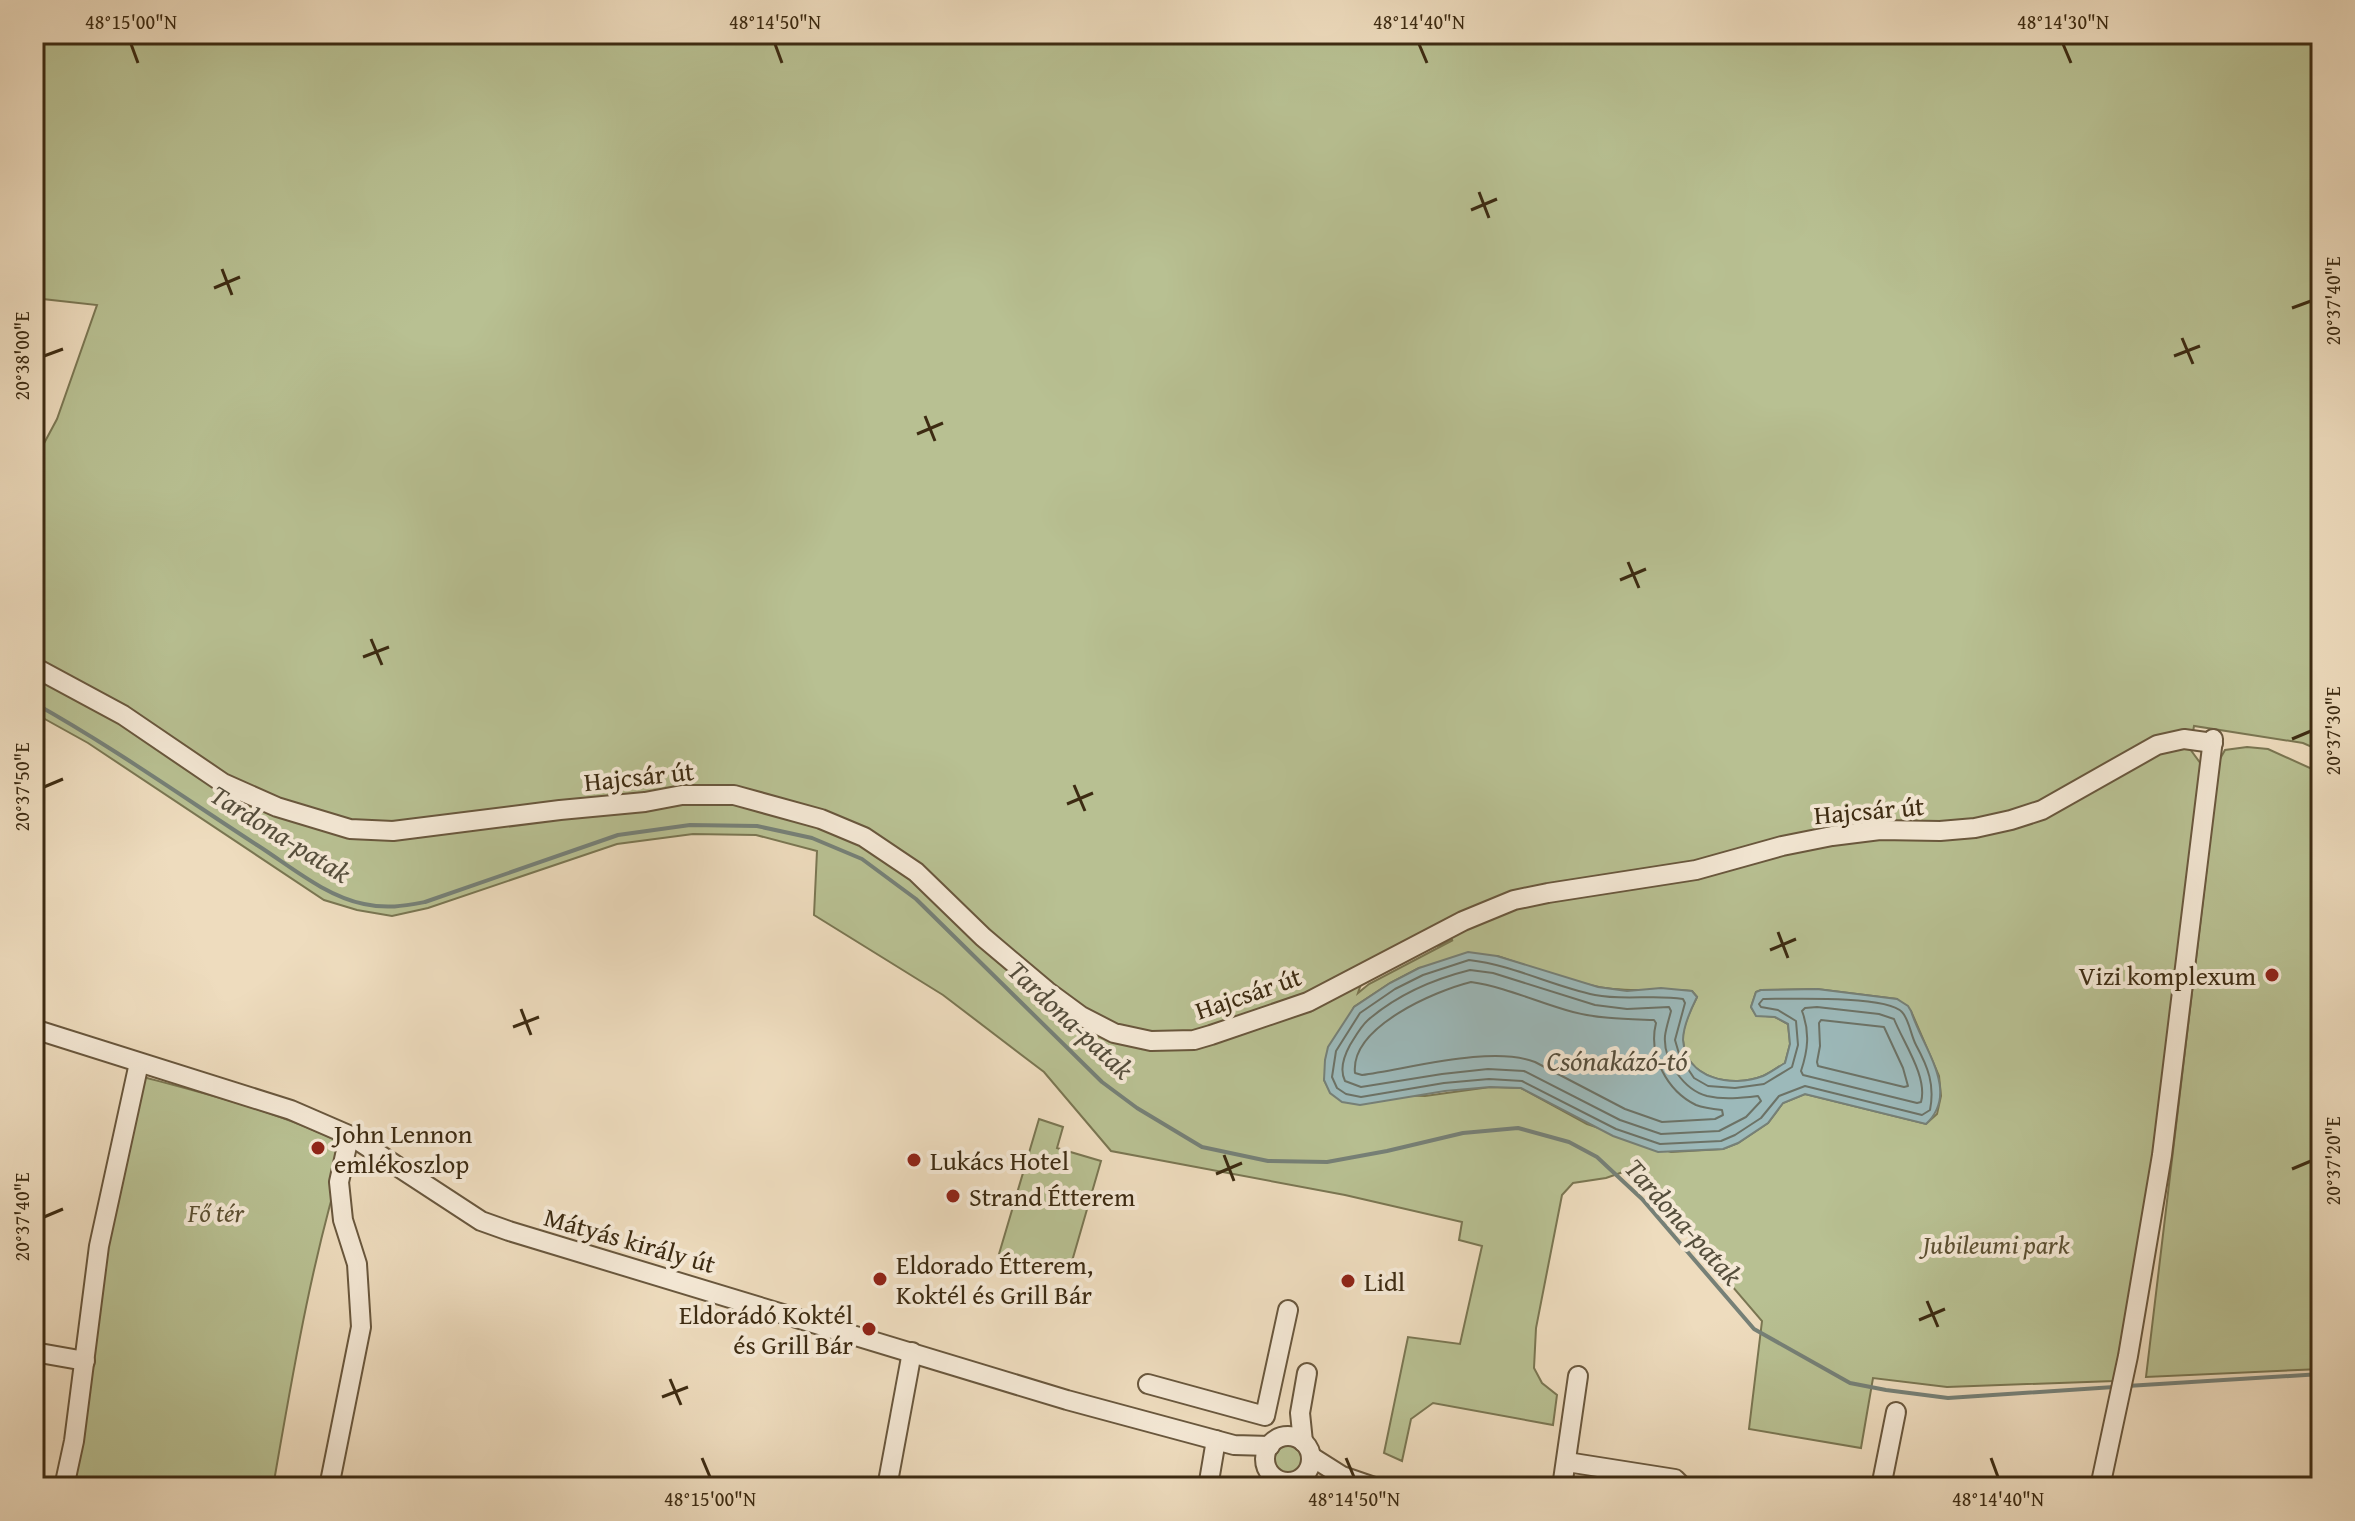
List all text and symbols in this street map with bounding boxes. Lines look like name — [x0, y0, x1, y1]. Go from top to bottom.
text: 48°15'00"N — [85, 7, 177, 36]
text: 48°14'50"N — [729, 7, 821, 36]
text: 48°14'40"N — [1373, 7, 1465, 36]
text: 48°14'30"N — [2017, 7, 2109, 36]
text: 20°37'40"E — [2318, 257, 2347, 345]
text: 20°38'00"E — [7, 312, 36, 400]
text: 20°37'30"E — [2318, 687, 2347, 775]
text: 20°37'50"E — [7, 743, 36, 831]
street label: Hajcsár út — [582, 751, 696, 801]
water label: Tardona-patak — [203, 773, 360, 893]
street label: Hajcsár út — [1812, 786, 1926, 834]
water label: Tardona-patak — [999, 950, 1143, 1088]
place label: Vizi komplexum — [2078, 956, 2256, 995]
street label: Hajcsár út — [1189, 957, 1307, 1029]
marker: Vizi komplexum — [2263, 966, 2281, 984]
water label: Csónakázó-tó — [1546, 1040, 1688, 1081]
place label: John Lennon emlékoszlop — [331, 1114, 473, 1183]
text: 20°37'20"E — [2318, 1117, 2347, 1205]
marker: John Lennon emlékoszlop — [309, 1139, 327, 1157]
place label: Lukács Hotel — [930, 1141, 1069, 1180]
water label: Tardona-patak — [1616, 1148, 1753, 1294]
marker: Lukács Hotel — [905, 1151, 923, 1169]
text: 20°37'40"E — [7, 1173, 36, 1261]
place label: Strand Étterem — [969, 1177, 1135, 1216]
marker: Strand Étterem — [944, 1187, 962, 1205]
park label: Fő tér — [187, 1193, 245, 1232]
street label: Mátyás király út — [540, 1197, 720, 1283]
park label: Jubileumi park — [1918, 1225, 2070, 1264]
place label: Eldorado Étterem, Koktél és Grill Bár — [896, 1245, 1093, 1314]
place label: Lidl — [1364, 1262, 1405, 1301]
marker: Eldorado Étterem, Koktél és Grill Bár — [871, 1270, 889, 1288]
marker: Lidl — [1339, 1272, 1357, 1290]
place label: Eldorádó Koktél és Grill Bár — [679, 1295, 853, 1364]
marker: Eldorádó Koktél és Grill Bár — [860, 1320, 878, 1338]
text: 48°15'00"N — [664, 1484, 756, 1513]
text: 48°14'50"N — [1308, 1484, 1400, 1513]
text: 48°14'40"N — [1952, 1484, 2044, 1513]

